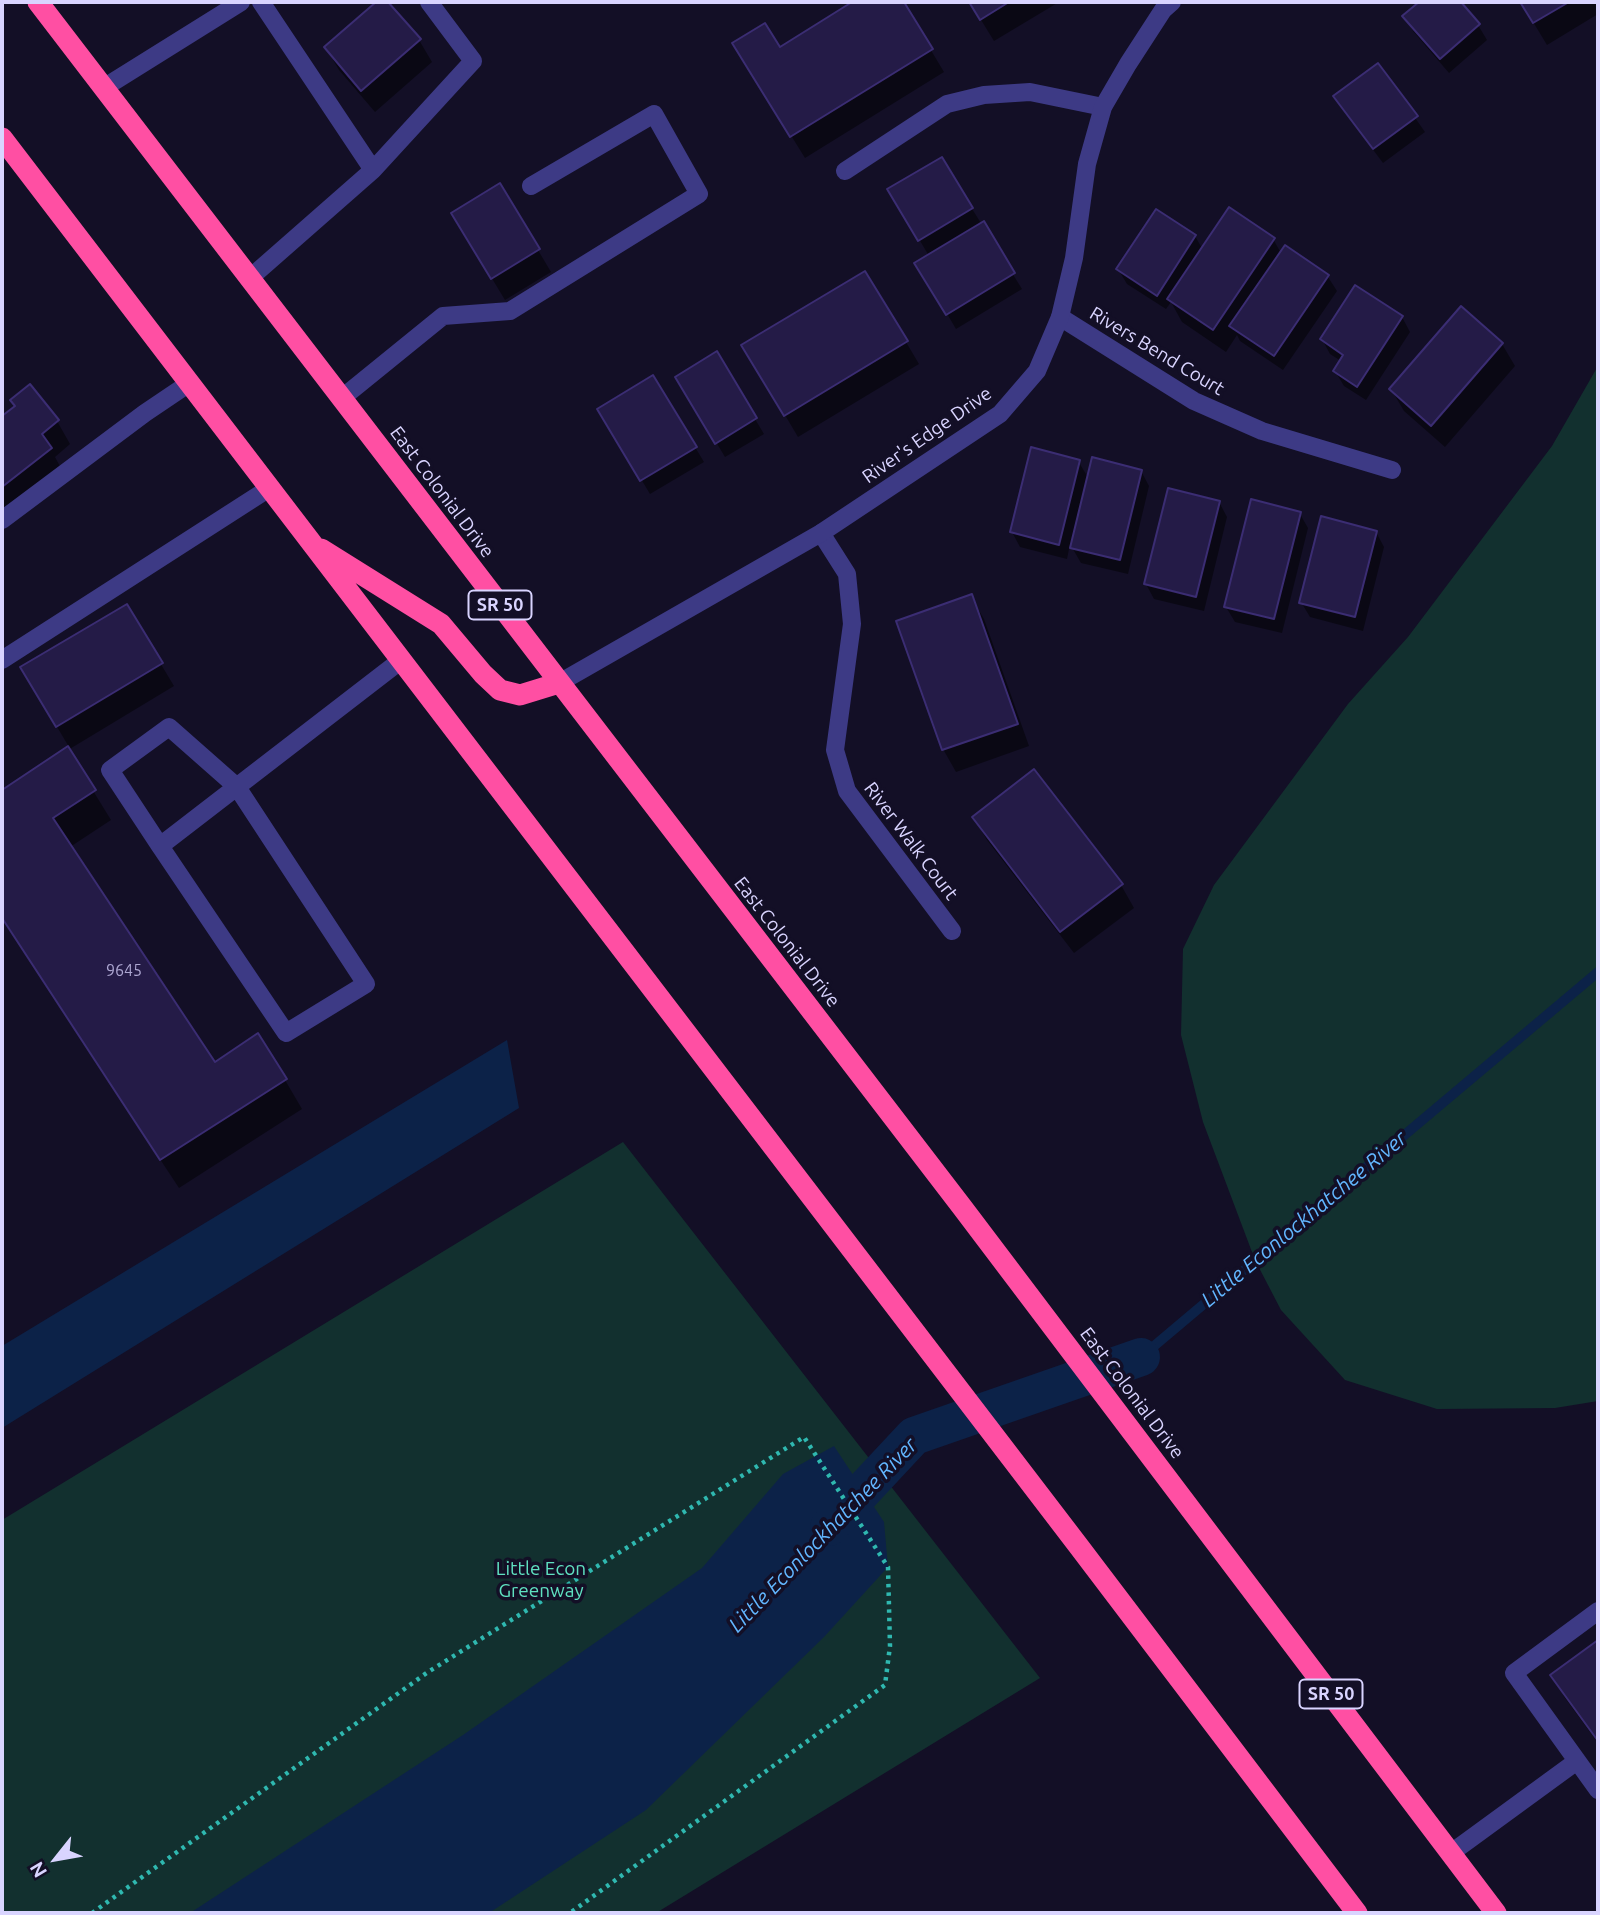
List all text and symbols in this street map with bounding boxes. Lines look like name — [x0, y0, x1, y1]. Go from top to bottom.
street label: Rivers Bend Court — [1086, 302, 1228, 400]
street label: River's Edge Drive — [858, 382, 996, 488]
street label: East Colonial Drive — [385, 422, 499, 562]
road number: SR 50 — [468, 590, 532, 620]
street label: River Walk Court — [859, 777, 963, 905]
street label: East Colonial Drive — [729, 872, 845, 1012]
house number: 9645 — [106, 961, 142, 981]
water label: Little Econlockhatchee River — [1196, 1126, 1412, 1312]
street label: East Colonial Drive — [1075, 1323, 1189, 1463]
water label: Little Econlockhatchee River — [724, 1433, 922, 1637]
park label: Little Econ Greenway — [496, 1558, 586, 1602]
road number: SR 50 — [1300, 1680, 1362, 1708]
north arrow — [21, 1824, 91, 1894]
text: N — [25, 1858, 51, 1882]

